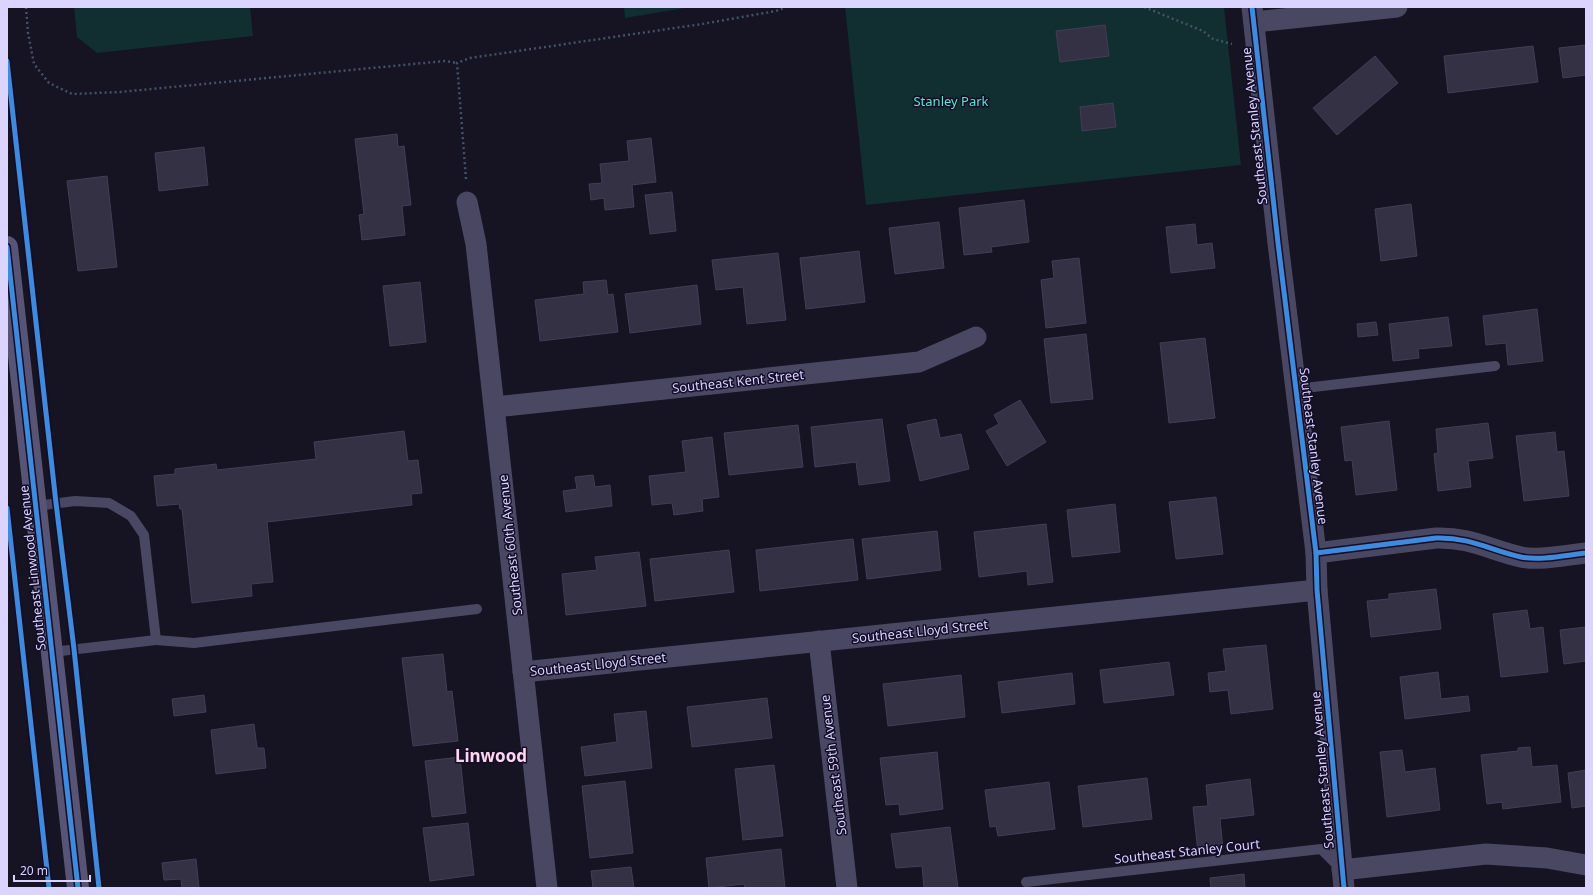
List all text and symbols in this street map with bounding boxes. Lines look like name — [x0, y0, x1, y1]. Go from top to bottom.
street label: Southeast Stanley Avenue — [1237, 47, 1271, 205]
park label: Stanley Park — [913, 92, 989, 110]
street label: Southeast Kent Street — [671, 365, 805, 397]
street label: Southeast Stanley Avenue — [1295, 367, 1333, 525]
street label: Southeast 60th Avenue — [494, 474, 526, 616]
street label: Southeast Linwood Avenue — [14, 485, 50, 651]
street label: Southeast Lloyd Street — [851, 615, 989, 647]
street label: Southeast Lloyd Street — [529, 648, 667, 680]
street label: Southeast Stanley Avenue — [1306, 691, 1338, 849]
street label: Southeast 59th Avenue — [815, 694, 851, 836]
district label: Linwood — [455, 744, 527, 767]
street label: Southeast Stanley Court — [1113, 834, 1261, 868]
scale bar — [14, 857, 90, 883]
text: 20 m — [20, 862, 48, 879]

